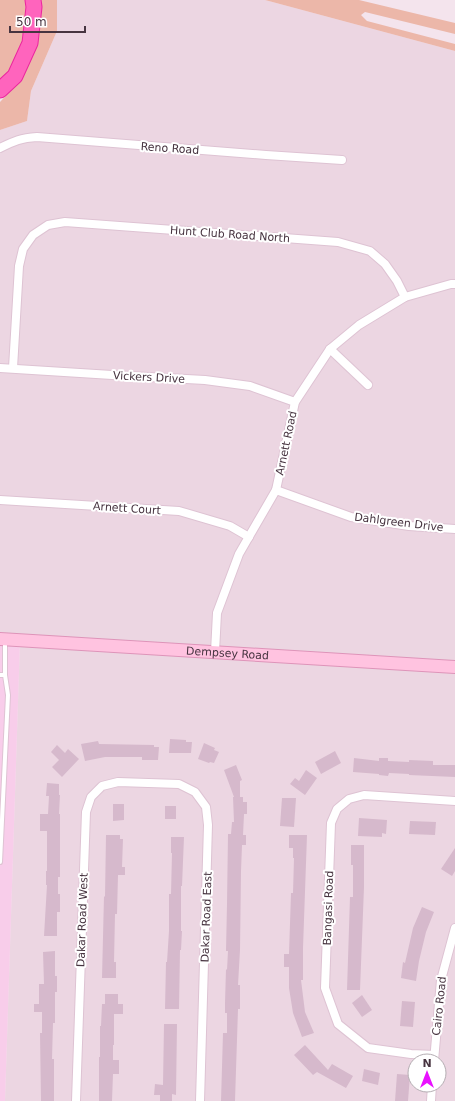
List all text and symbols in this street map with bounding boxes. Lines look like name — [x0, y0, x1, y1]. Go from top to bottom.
scale bar — [10, 8, 85, 34]
text: 50 m — [16, 15, 47, 29]
street label: Reno Road — [140, 140, 200, 157]
street label: Hunt Club Road North — [170, 224, 290, 245]
street label: Vickers Drive — [113, 369, 186, 386]
street label: Arnett Road — [273, 410, 300, 476]
street label: Arnett Court — [93, 500, 162, 517]
street label: Dahlgreen Drive — [354, 511, 445, 534]
street label: Dempsey Road — [186, 644, 269, 663]
street label: Bangasi Road — [321, 870, 336, 946]
street label: Dakar Road East — [198, 871, 215, 963]
street label: Dakar Road West — [74, 872, 91, 967]
street label: Cairo Road — [430, 976, 449, 1036]
north arrow — [407, 1053, 447, 1093]
text: N — [422, 1057, 432, 1070]

